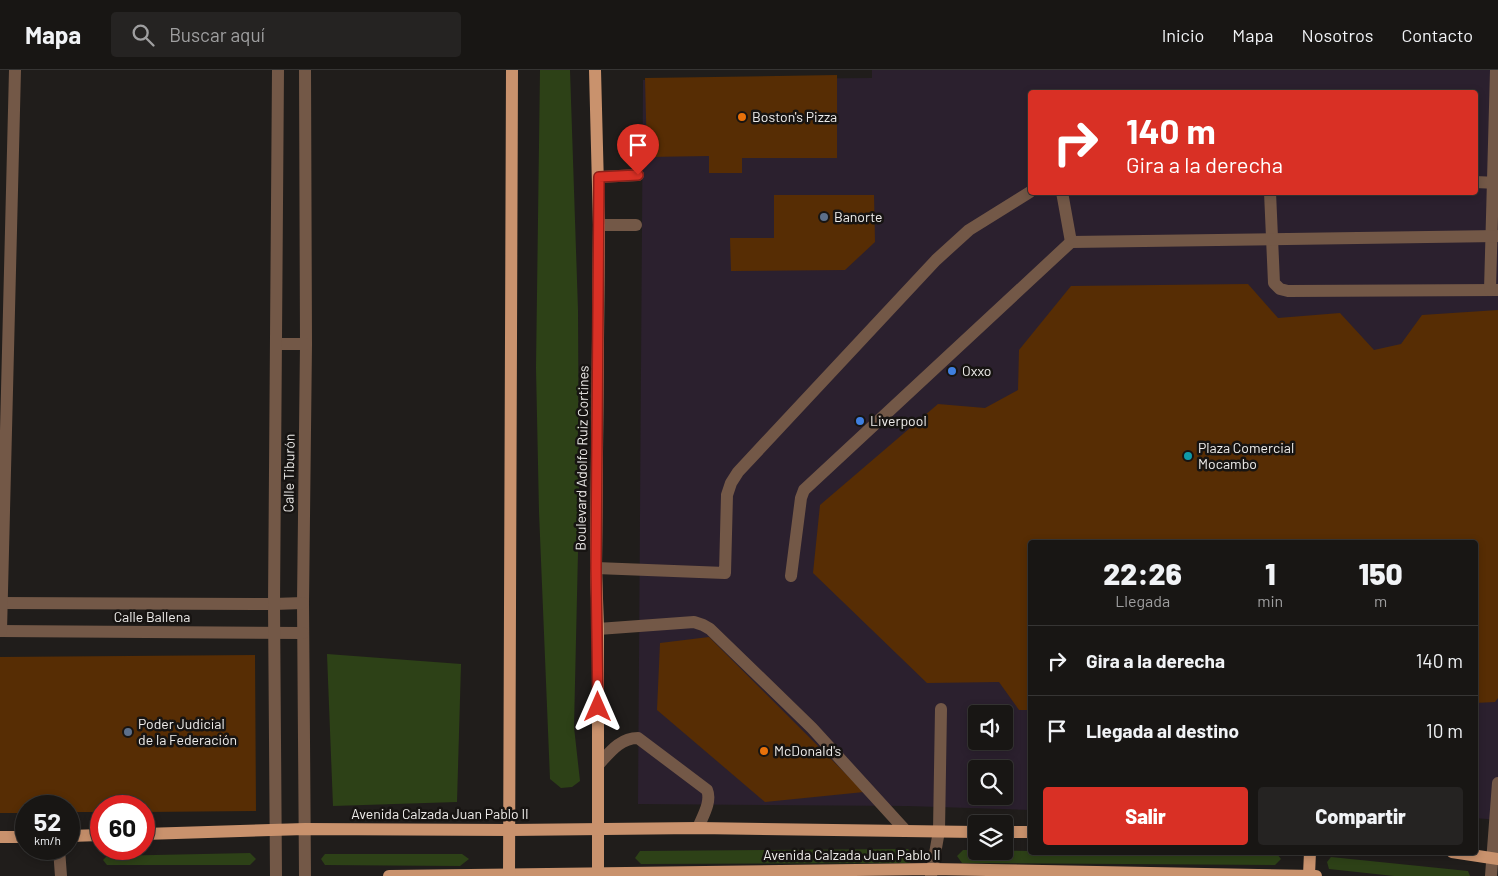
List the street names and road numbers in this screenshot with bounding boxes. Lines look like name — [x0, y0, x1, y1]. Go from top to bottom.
street label: Boulevard Adolfo Ruiz Cortines — [571, 365, 592, 551]
street label: Calle Tiburón — [279, 433, 298, 513]
street label: Calle Ballena — [114, 608, 190, 625]
street label: Avenida Calzada Juan Pablo II — [351, 805, 529, 822]
street label: Avenida Calzada Juan Pablo II — [763, 846, 941, 863]

